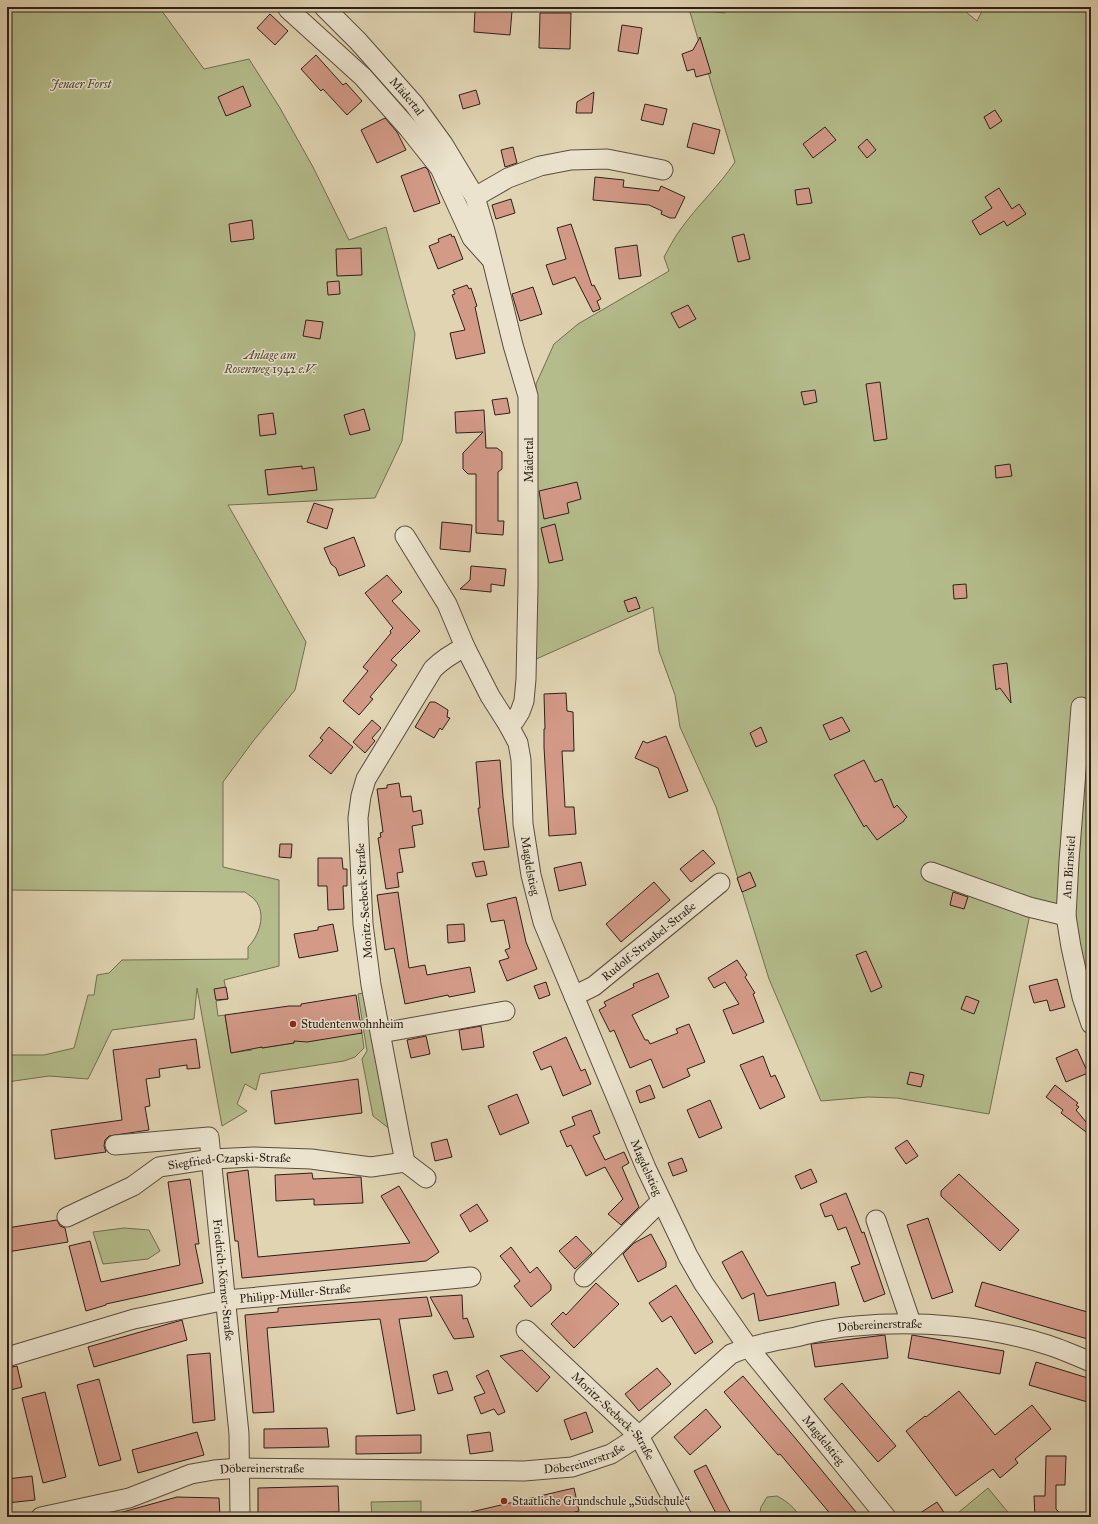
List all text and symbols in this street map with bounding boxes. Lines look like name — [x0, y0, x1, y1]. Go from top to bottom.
street label: Mädertal — [387, 75, 427, 119]
park label: Jenaer Forst — [50, 77, 113, 91]
park label: Anlage am Rosenweg 1942 e.V. — [223, 348, 317, 376]
street label: Mädertal — [522, 436, 536, 483]
street label: Am Birnstiel — [1060, 834, 1078, 900]
street label: Magdelstieg — [518, 835, 543, 897]
street label: Moritz-Seebeck-Straße — [353, 843, 375, 959]
street label: Rudolf-Straubel-Straße — [599, 899, 699, 984]
place label: Studentenwohnheim — [301, 1017, 404, 1031]
marker: Studentenwohnheim — [288, 1019, 298, 1029]
street label: Magdelstieg — [628, 1137, 665, 1198]
street label: Siegfried-Czapski-Straße — [167, 1150, 291, 1173]
street label: Friedrich-Körner-Straße — [210, 1218, 237, 1342]
street label: Philipp-Müller-Straße — [239, 1281, 352, 1306]
street label: Döbereinerstraße — [837, 1317, 922, 1335]
street label: Moritz-Seebeck-Straße — [569, 1369, 657, 1462]
street label: Magdelstieg — [799, 1413, 848, 1469]
street label: Döbereinerstraße — [543, 1440, 627, 1476]
street label: Döbereinerstraße — [219, 1461, 304, 1477]
place label: Staatliche Grundschule „Südschule“ — [512, 1494, 690, 1508]
marker: Staatliche Grundschule „Südschule“ — [499, 1496, 509, 1506]

